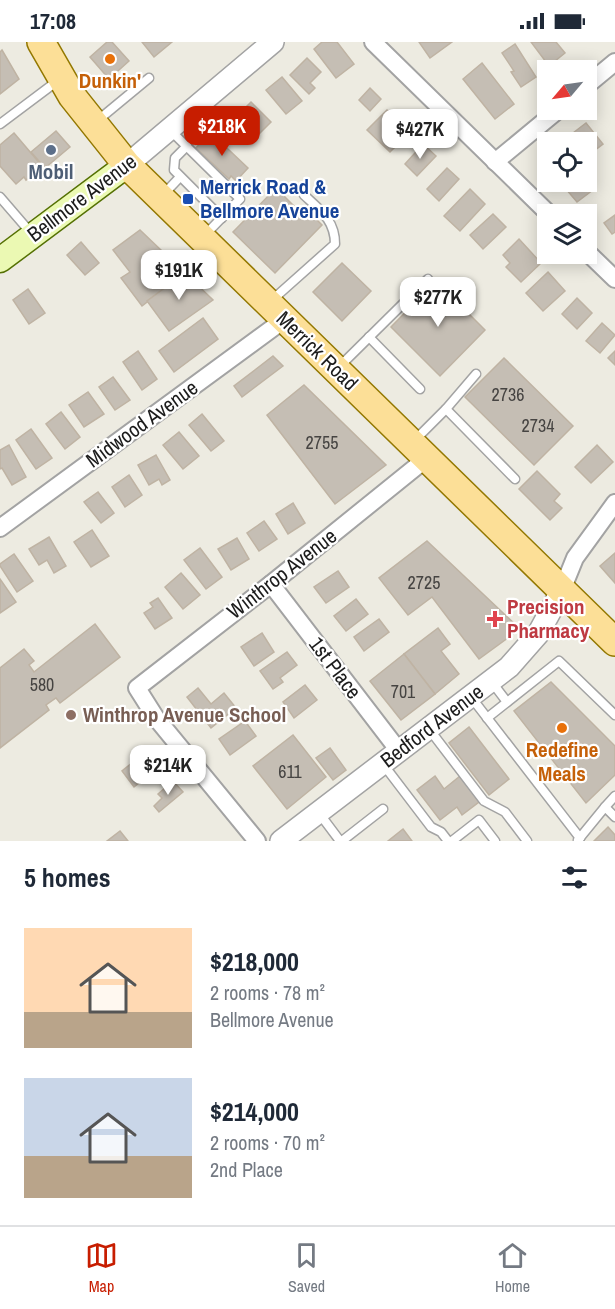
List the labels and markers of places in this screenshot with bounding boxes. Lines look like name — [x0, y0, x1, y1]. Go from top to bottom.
marker: Dunkin' — [103, 52, 117, 66]
place label: Dunkin' — [79, 66, 141, 95]
pin: $218K — [180, 106, 264, 157]
pin: $427K — [378, 109, 462, 160]
marker: Mobil — [44, 143, 58, 157]
place label: Mobil — [29, 157, 73, 186]
place label: Merrick Road & Bellmore Avenue — [200, 172, 339, 225]
marker: Merrick Road & Bellmore Avenue — [181, 192, 195, 206]
pin: $191K — [137, 250, 221, 301]
pin: $277K — [396, 277, 480, 328]
place label: Precision Pharmacy — [507, 592, 590, 645]
marker: Precision Pharmacy — [488, 612, 502, 626]
place label: Winthrop Avenue School — [83, 700, 286, 729]
marker: Winthrop Avenue School — [64, 708, 78, 722]
marker: Redefine Meals — [555, 721, 569, 735]
place label: Redefine Meals — [526, 735, 598, 788]
pin: $214K — [126, 745, 210, 796]

